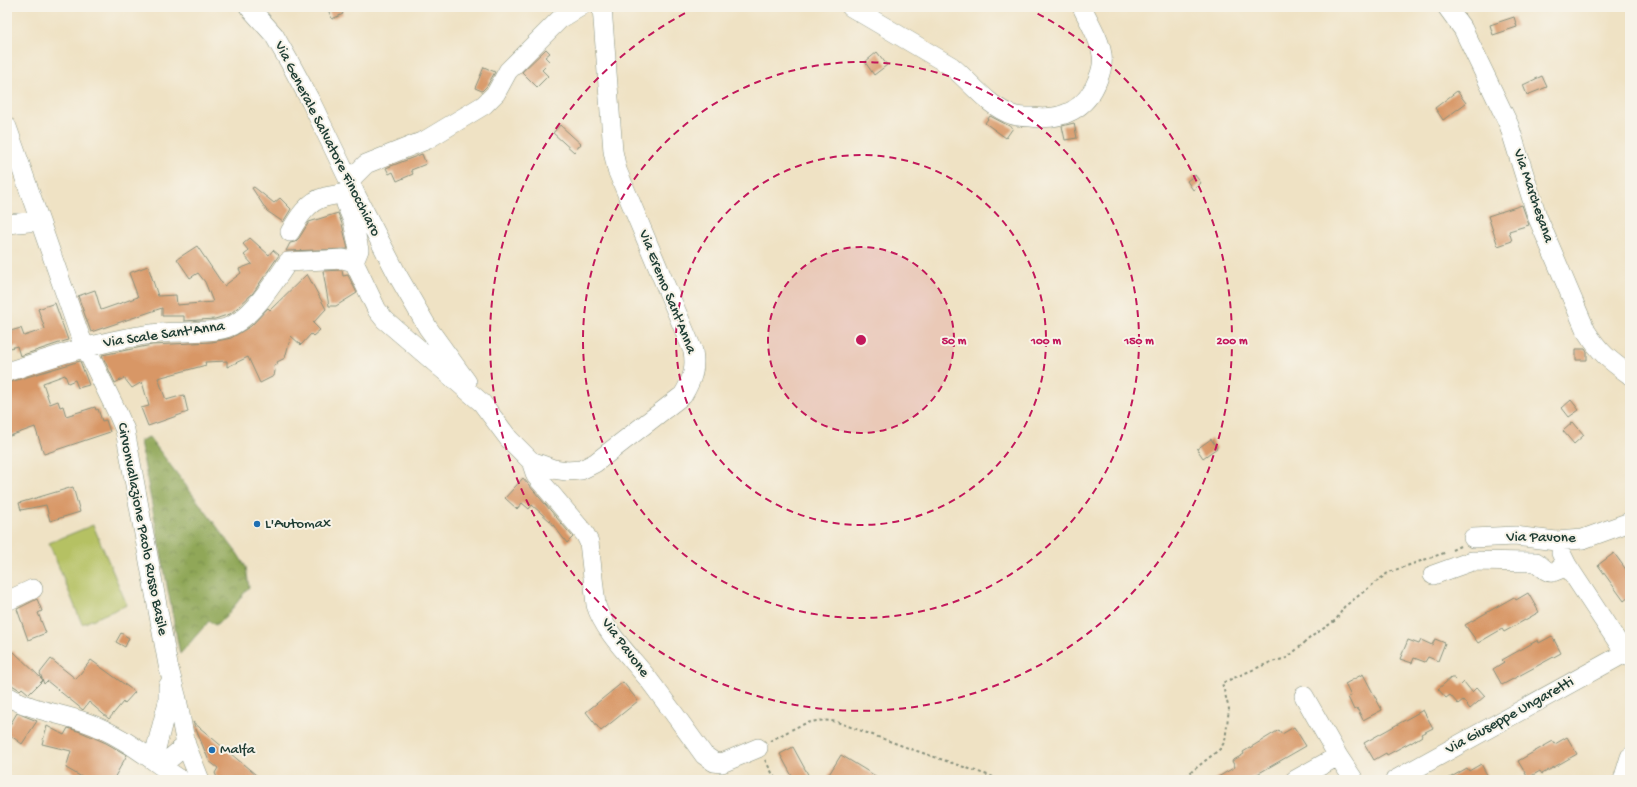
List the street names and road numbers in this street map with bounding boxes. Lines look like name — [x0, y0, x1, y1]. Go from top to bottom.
street label: Via Generale Salvatore Finocchiaro — [269, 38, 384, 240]
street label: Via Marchesana — [1508, 146, 1558, 246]
street label: Via Eremo Sant'Anna — [634, 227, 700, 357]
street label: Via Scale Sant'Anna — [101, 317, 226, 353]
street label: Cirvonvallazione Paolo Russo Basile — [113, 421, 172, 637]
street label: Via Pavone — [1505, 528, 1576, 548]
street label: Via Pavone — [596, 614, 653, 681]
street label: Via Giuseppe Ungaretti — [1442, 673, 1577, 759]

